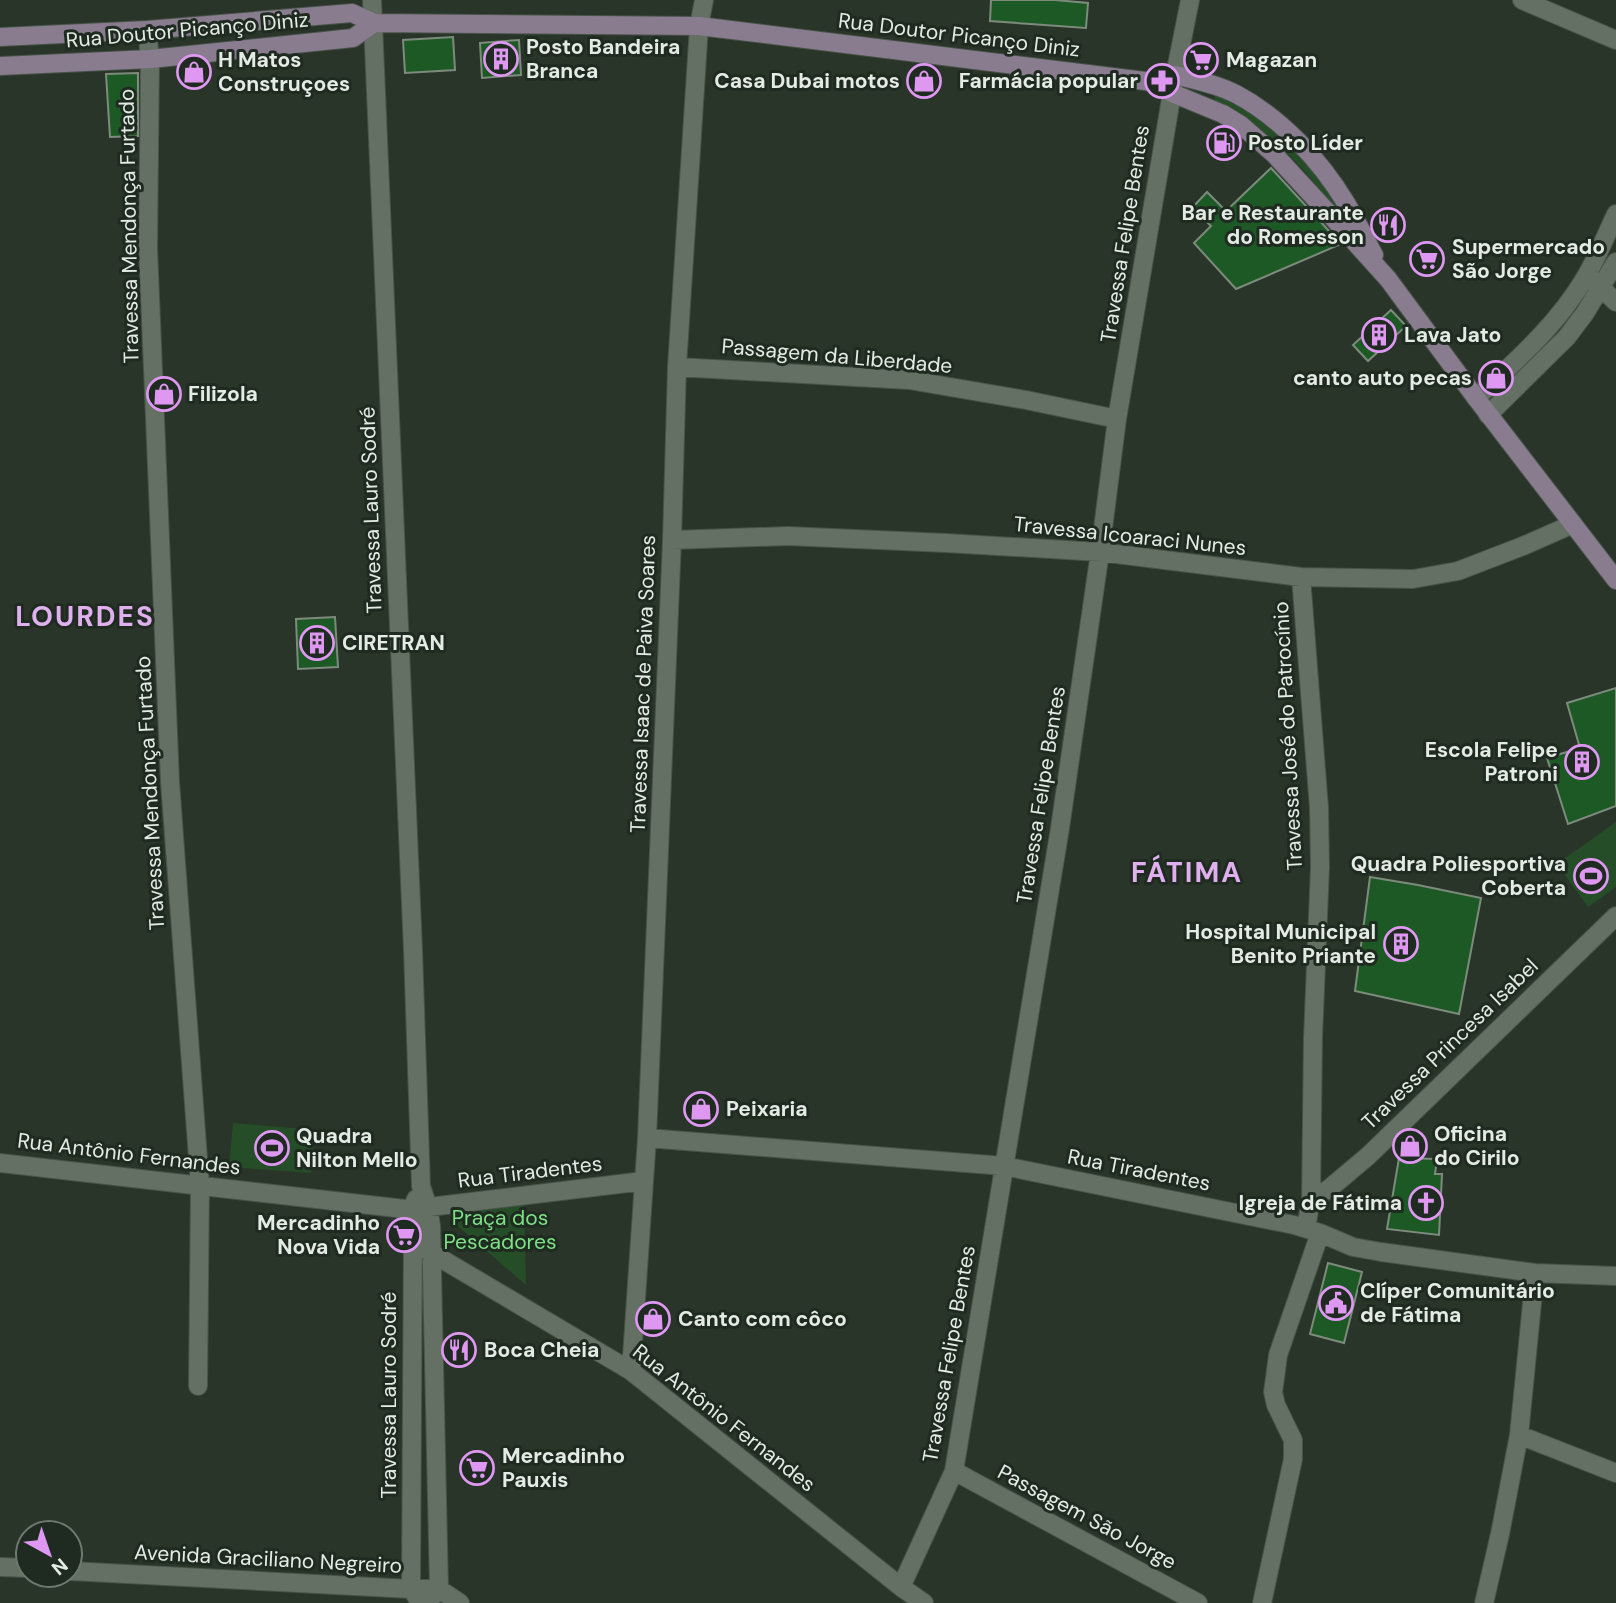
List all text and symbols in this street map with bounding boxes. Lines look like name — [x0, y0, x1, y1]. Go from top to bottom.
street label: Rua Doutor Picanço Diniz — [65, 5, 309, 55]
street label: Rua Doutor Picanço Diniz — [837, 6, 1081, 64]
place label: Posto Bandeira Branca — [526, 33, 680, 85]
building icon: Posto Bandeira Branca — [482, 40, 520, 78]
supermarket icon: Magazan — [1182, 41, 1220, 79]
place label: H Matos Construçoes — [218, 46, 350, 98]
place label: Magazan — [1226, 46, 1317, 74]
shop icon: H Matos Construçoes — [175, 53, 213, 91]
shop icon: Casa Dubai motos — [905, 62, 943, 100]
pharmacy icon: Farmácia popular — [1143, 62, 1181, 100]
place label: Casa Dubai motos — [714, 67, 900, 95]
place label: Farmácia popular — [959, 67, 1138, 95]
street label: Travessa Mendonça Furtado — [113, 88, 145, 364]
street label: Travessa Felipe Bentes — [1094, 123, 1156, 345]
fuel station icon: Posto Líder — [1205, 124, 1243, 162]
place label: Posto Líder — [1248, 129, 1363, 157]
place label: Bar e Restaurante do Romesson — [1181, 199, 1364, 251]
restaurant icon: Bar e Restaurante do Romesson — [1369, 206, 1407, 244]
place label: Supermercado São Jorge — [1452, 233, 1605, 285]
supermarket icon: Supermercado São Jorge — [1408, 240, 1446, 278]
building icon: Lava Jato — [1360, 316, 1398, 354]
place label: Lava Jato — [1404, 321, 1501, 349]
street label: Passagem da Liberdade — [720, 332, 954, 380]
shop icon: canto auto pecas — [1477, 359, 1515, 397]
place label: canto auto pecas — [1293, 364, 1472, 392]
shop icon: Filizola — [145, 375, 183, 413]
place label: Filizola — [188, 380, 258, 408]
street label: Travessa Lauro Sodré — [353, 406, 389, 614]
street label: Travessa Icoaraci Nunes — [1012, 510, 1248, 562]
street label: Travessa Isaac de Paiva Soares — [624, 535, 662, 833]
district label: LOURDES — [15, 598, 155, 635]
street label: Travessa José do Patrocínio — [1267, 601, 1309, 871]
building icon: CIRETRAN — [298, 624, 336, 662]
place label: CIRETRAN — [342, 629, 445, 657]
street label: Travessa Mendonça Furtado — [129, 655, 171, 931]
street label: Travessa Felipe Bentes — [1010, 684, 1072, 906]
place label: Escola Felipe Patroni — [1425, 736, 1558, 788]
building icon: Escola Felipe Patroni — [1563, 743, 1601, 781]
place label: Quadra Poliesportiva Coberta — [1351, 850, 1566, 902]
district label: FÁTIMA — [1131, 854, 1243, 891]
sports icon: Quadra Poliesportiva Coberta — [1572, 857, 1610, 895]
place label: Hospital Municipal Benito Priante — [1185, 918, 1376, 970]
building icon: Hospital Municipal Benito Priante — [1382, 925, 1420, 963]
street label: Travessa Princesa Isabel — [1356, 952, 1544, 1136]
shop icon: Peixaria — [682, 1090, 720, 1128]
place label: Peixaria — [726, 1095, 807, 1123]
place label: Oficina do Cirilo — [1434, 1120, 1520, 1172]
place label: Quadra Nilton Mello — [296, 1122, 417, 1174]
street label: Rua Antônio Fernandes — [16, 1126, 242, 1182]
shop icon: Oficina do Cirilo — [1391, 1127, 1429, 1165]
sports icon: Quadra Nilton Mello — [253, 1129, 291, 1167]
street label: Rua Tiradentes — [1065, 1142, 1213, 1198]
street label: Rua Tiradentes — [456, 1149, 604, 1195]
church icon: Igreja de Fátima — [1407, 1184, 1445, 1222]
place label: Igreja de Fátima — [1239, 1189, 1402, 1217]
park label: Praça dos Pescadores — [444, 1204, 556, 1256]
place label: Mercadinho Nova Vida — [257, 1209, 380, 1261]
supermarket icon: Mercadinho Nova Vida — [385, 1216, 423, 1254]
street label: Travessa Felipe Bentes — [916, 1243, 982, 1465]
place label: Clíper Comunitário de Fátima — [1360, 1277, 1555, 1329]
public building icon: Clíper Comunitário de Fátima — [1317, 1284, 1355, 1322]
street label: Travessa Lauro Sodré — [375, 1291, 403, 1498]
shop icon: Canto com côco — [634, 1300, 672, 1338]
place label: Canto com côco — [678, 1305, 847, 1333]
restaurant icon: Boca Cheia — [440, 1331, 478, 1369]
place label: Boca Cheia — [484, 1336, 599, 1364]
street label: Rua Antônio Fernandes — [627, 1338, 821, 1498]
place label: Mercadinho Pauxis — [502, 1442, 625, 1494]
supermarket icon: Mercadinho Pauxis — [458, 1449, 496, 1487]
street label: Passagem São Jorge — [993, 1458, 1181, 1576]
north arrow — [14, 1519, 84, 1589]
street label: Avenida Graciliano Negreiro — [133, 1538, 403, 1580]
text: N — [46, 1553, 73, 1581]

